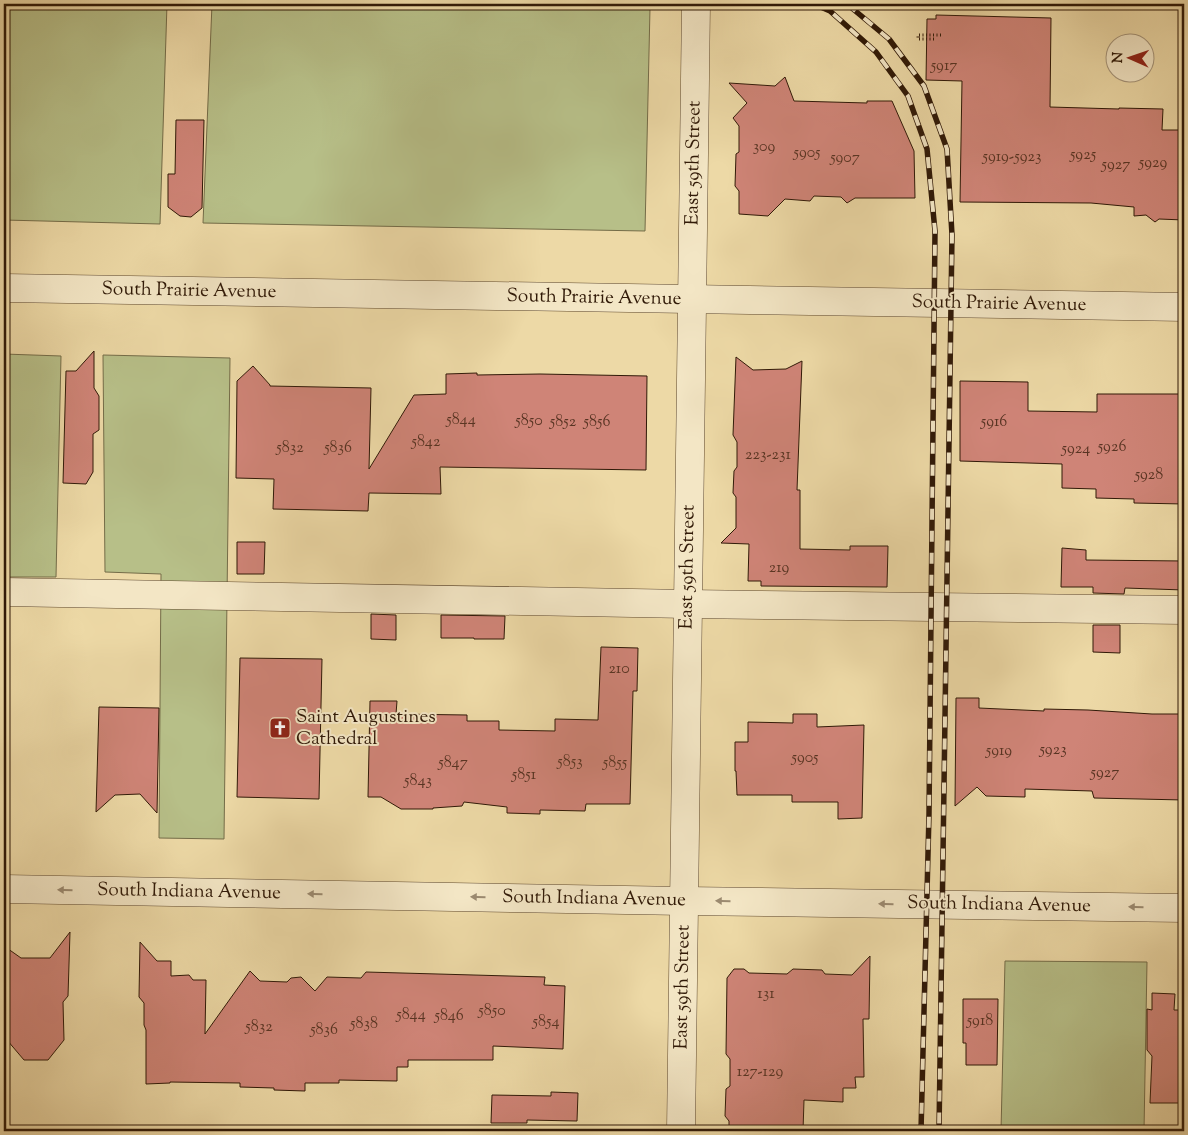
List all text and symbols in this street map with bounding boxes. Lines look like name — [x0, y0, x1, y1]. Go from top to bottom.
north arrow — [1106, 32, 1156, 82]
text: N — [1109, 52, 1129, 64]
house number: 5917 — [930, 55, 957, 78]
street label: East 59th Street — [679, 100, 709, 226]
house number: 309 — [753, 136, 776, 159]
house number: 5905 — [792, 142, 821, 165]
house number: 5925 — [1069, 144, 1097, 167]
house number: 5919-5923 — [982, 146, 1041, 169]
house number: 5907 — [829, 147, 860, 170]
house number: 5929 — [1138, 152, 1167, 175]
house number: 5927 — [1101, 154, 1130, 177]
street label: South Prairie Avenue — [101, 276, 277, 306]
street label: South Prairie Avenue — [506, 283, 682, 313]
street label: South Prairie Avenue — [911, 289, 1087, 319]
house number: 5844 — [445, 409, 476, 432]
house number: 5850 — [514, 410, 543, 433]
house number: 5852 — [549, 411, 577, 434]
house number: 5856 — [583, 411, 610, 434]
house number: 5916 — [980, 411, 1007, 434]
house number: 5842 — [411, 431, 441, 454]
house number: 5926 — [1097, 436, 1126, 459]
house number: 5832 — [275, 437, 304, 460]
house number: 5836 — [323, 437, 352, 460]
house number: 5924 — [1061, 438, 1090, 461]
house number: 223-231 — [745, 444, 792, 467]
house number: 5928 — [1134, 464, 1163, 487]
street label: East 59th Street — [673, 504, 703, 630]
house number: 219 — [769, 557, 789, 580]
house number: 210 — [608, 658, 630, 681]
place label: Saint Augustines Cathedral — [296, 704, 436, 753]
church icon: Saint Augustines Cathedral — [268, 716, 292, 740]
house number: 5923 — [1038, 739, 1067, 762]
house number: 5919 — [985, 740, 1012, 763]
house number: 5905 — [790, 747, 819, 770]
house number: 5853 — [556, 751, 583, 774]
house number: 5847 — [437, 752, 468, 775]
house number: 5855 — [602, 752, 628, 775]
house number: 5927 — [1090, 762, 1119, 785]
house number: 5851 — [511, 764, 537, 787]
house number: 5843 — [403, 770, 432, 793]
street label: South Indiana Avenue — [97, 877, 281, 907]
street label: South Indiana Avenue — [502, 884, 686, 914]
one-way arrow — [57, 886, 73, 894]
one-way arrow — [307, 890, 323, 898]
street label: South Indiana Avenue — [907, 890, 1091, 920]
one-way arrow — [469, 893, 485, 901]
one-way arrow — [715, 897, 731, 905]
one-way arrow — [877, 899, 893, 907]
one-way arrow — [1127, 903, 1143, 911]
street label: East 59th Street — [668, 924, 698, 1050]
house number: 131 — [757, 983, 775, 1006]
house number: 5850 — [477, 1000, 506, 1023]
house number: 5844 — [395, 1004, 426, 1027]
house number: 5846 — [433, 1005, 464, 1028]
house number: 5918 — [966, 1010, 993, 1033]
house number: 5854 — [531, 1011, 560, 1034]
house number: 5838 — [349, 1013, 378, 1036]
house number: 5832 — [244, 1016, 273, 1039]
house number: 5836 — [309, 1019, 338, 1042]
house number: 127-129 — [737, 1061, 784, 1084]

